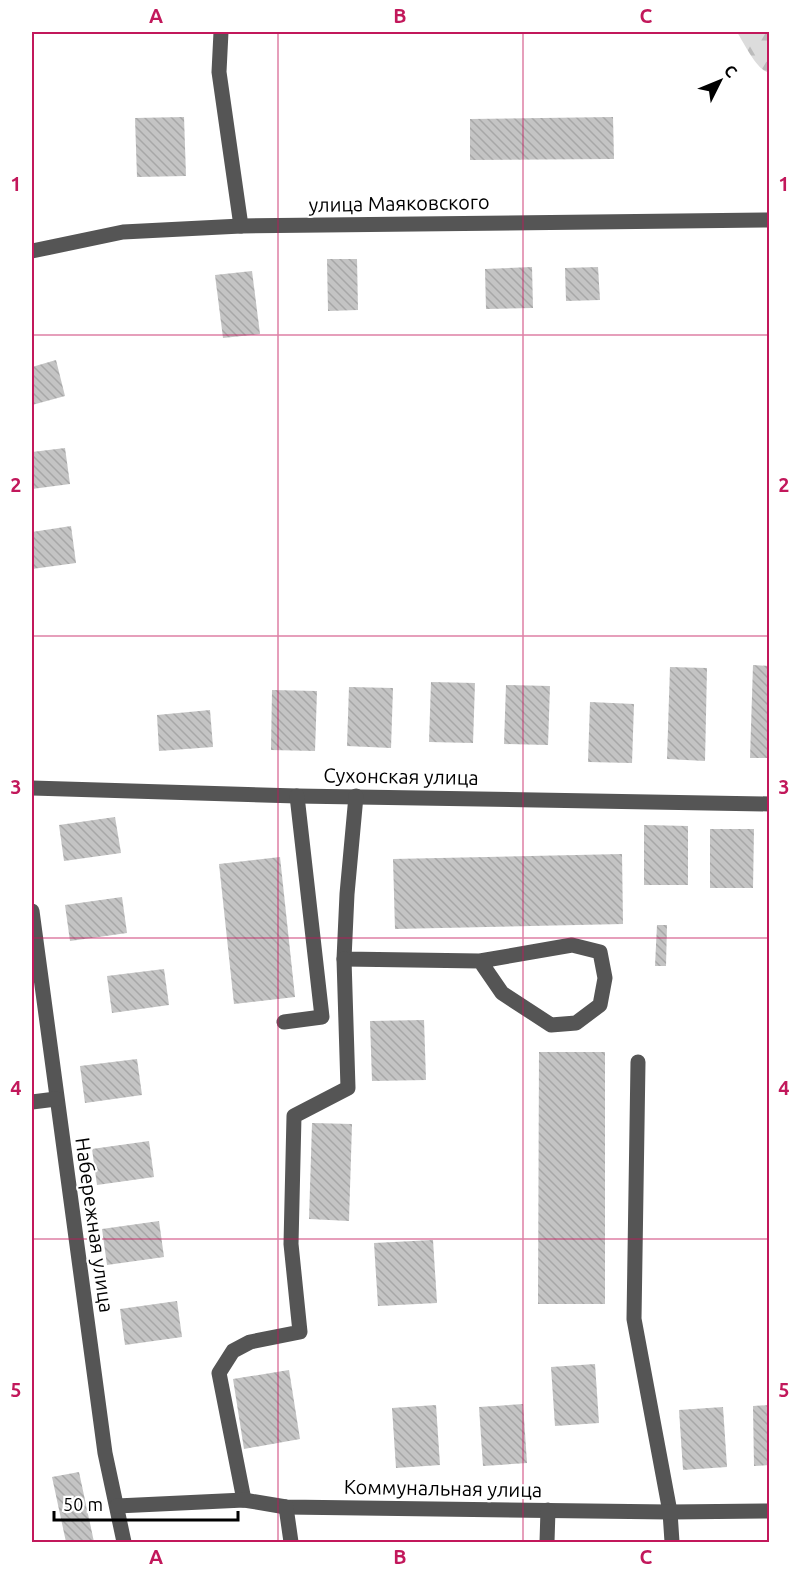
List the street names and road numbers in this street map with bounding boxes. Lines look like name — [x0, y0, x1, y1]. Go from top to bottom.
street label: улица Маяковского — [308, 190, 490, 216]
street label: Сухонская улица — [323, 763, 479, 789]
street label: Набережная улица — [71, 1136, 119, 1314]
street label: Коммунальная улица — [344, 1475, 542, 1501]

